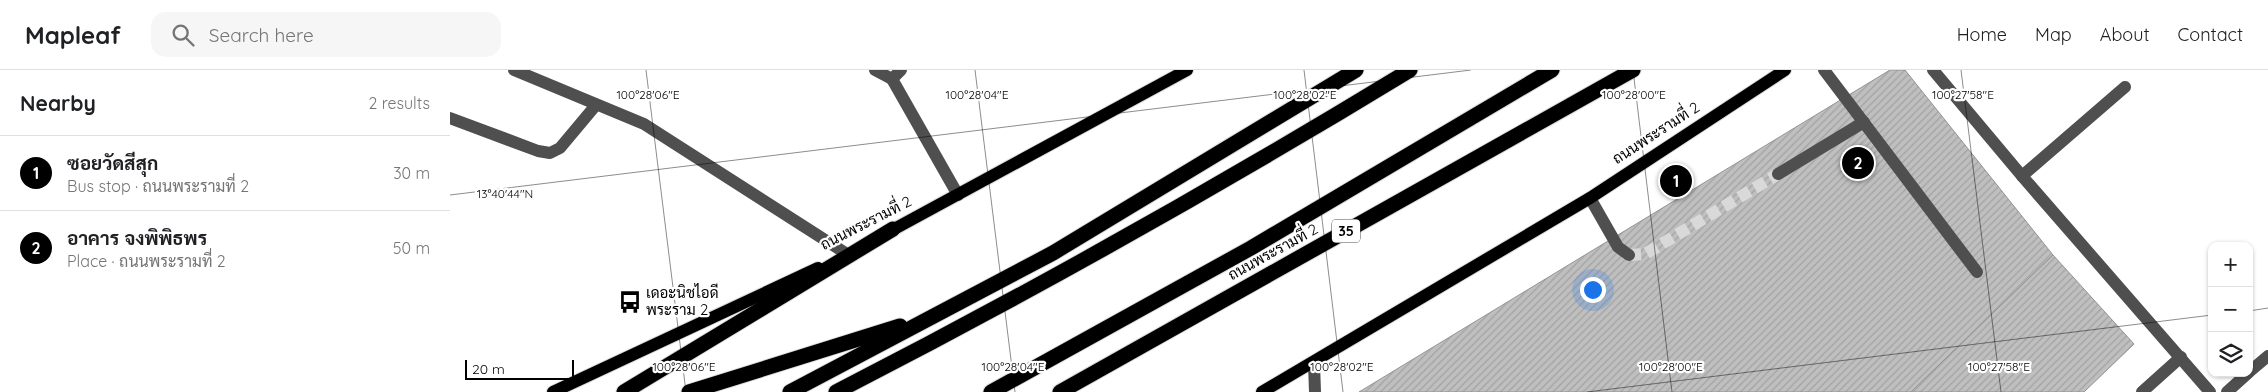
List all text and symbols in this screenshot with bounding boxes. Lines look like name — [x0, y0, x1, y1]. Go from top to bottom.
search box — [151, 12, 501, 57]
text: Mapleaf — [25, 20, 121, 50]
icon: search — [169, 21, 197, 49]
text: Search here — [209, 23, 314, 47]
text: Home — [1957, 23, 2007, 46]
text: Map — [2035, 23, 2072, 46]
text: About — [2100, 23, 2150, 46]
text: Contact — [2178, 23, 2243, 46]
text: 100°28'06"E — [616, 87, 680, 102]
text: 100°28'04"E — [945, 87, 1009, 102]
text: 100°28'02"E — [1273, 87, 1337, 102]
text: 100°28'00"E — [1602, 87, 1666, 102]
text: 100°27'58"E — [1932, 87, 1994, 102]
text: Nearby — [20, 90, 96, 116]
text: 2 results — [368, 93, 430, 113]
street label: ถนนพระรามที่ 2 — [1606, 93, 1703, 168]
pin: 2 — [1842, 144, 1874, 182]
text: ซอยวัดสีสุก — [67, 151, 158, 175]
pin: 1 — [1660, 162, 1692, 200]
text: 1 — [33, 163, 39, 183]
text: 30 m — [393, 163, 430, 183]
text: Bus stop · ถนนพระรามที่ 2 — [67, 176, 249, 196]
text: 13°40'44"N — [477, 186, 533, 201]
street label: ถนนพระรามที่ 2 — [815, 187, 915, 254]
street label: ถนนพระรามที่ 2 — [1222, 215, 1321, 284]
road number: 35 — [1332, 220, 1360, 242]
text: อาคาร จงพิพิธพร — [67, 226, 207, 250]
text: 2 — [31, 238, 41, 258]
text: 50 m — [393, 238, 430, 258]
map controls — [2208, 242, 2253, 377]
button: + — [2208, 242, 2253, 287]
text: Place · ถนนพระรามที่ 2 — [67, 251, 226, 271]
your location — [1580, 277, 1606, 303]
place label: เดอะนิชไอดี พระราม 2 — [646, 283, 719, 319]
button: − — [2208, 287, 2253, 332]
bus stop icon: เดอะนิชไอดี พระราม 2 — [617, 289, 643, 315]
button: layers — [2208, 332, 2253, 377]
scale bar — [465, 357, 574, 380]
text: 100°28'06"E — [652, 359, 716, 374]
text: 100°28'04"E — [981, 359, 1045, 374]
text: 100°28'02"E — [1310, 359, 1374, 374]
text: 100°28'00"E — [1639, 359, 1703, 374]
text: 100°27'58"E — [1968, 359, 2030, 374]
text: 20 m — [472, 360, 505, 378]

